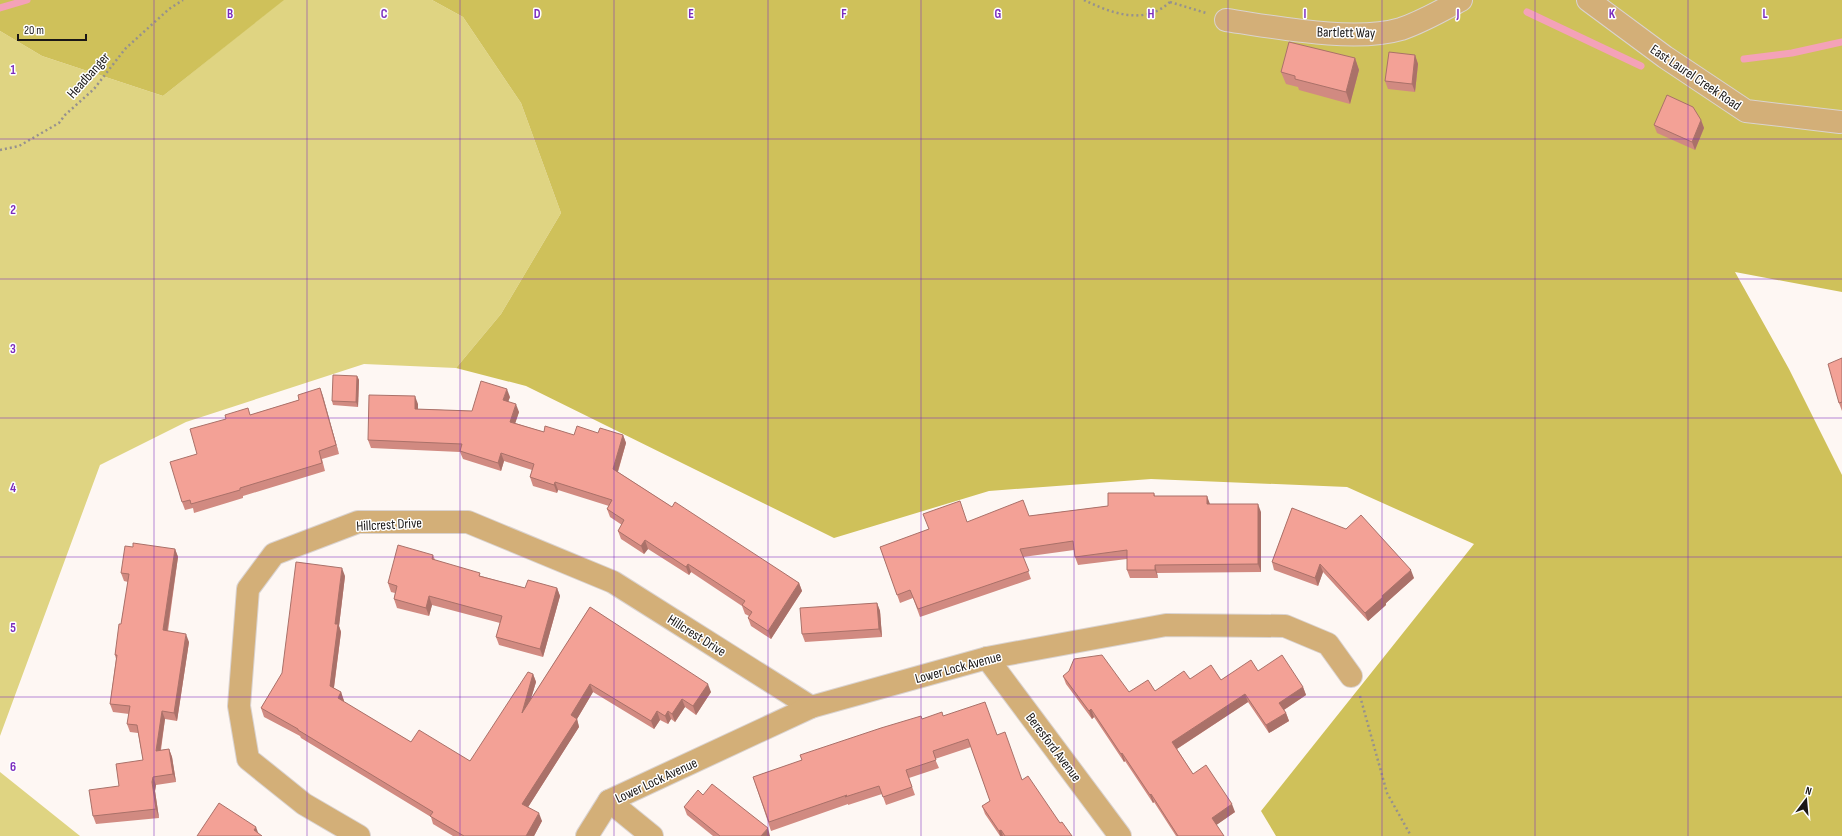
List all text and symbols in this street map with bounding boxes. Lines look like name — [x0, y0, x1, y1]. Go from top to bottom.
text: B — [227, 6, 233, 22]
text: C — [381, 6, 388, 22]
text: D — [534, 6, 541, 22]
text: E — [688, 6, 694, 22]
text: F — [841, 6, 847, 22]
text: G — [995, 6, 1002, 22]
text: H — [1148, 6, 1155, 22]
text: I — [1304, 6, 1307, 22]
text: J — [1456, 6, 1460, 22]
text: K — [1609, 6, 1616, 22]
text: L — [1762, 6, 1768, 22]
scale bar — [18, 16, 86, 42]
text: 20 m — [24, 23, 44, 38]
street label: Bartlett Way — [1317, 23, 1376, 42]
street label: East Laurel Creek Road — [1647, 41, 1744, 114]
street label: Headbanger — [63, 49, 114, 102]
text: 1 — [10, 62, 16, 78]
text: 2 — [10, 202, 16, 218]
text: 3 — [10, 341, 16, 357]
text: 4 — [10, 480, 16, 496]
street label: Hillcrest Drive — [356, 514, 422, 535]
street label: Hillcrest Drive — [664, 611, 729, 660]
text: 5 — [10, 620, 16, 636]
street label: Lower Lock Avenue — [913, 648, 1003, 687]
street label: Beresford Avenue — [1022, 709, 1085, 785]
street label: Lower Lock Avenue — [612, 754, 700, 807]
text: 6 — [10, 759, 16, 775]
north arrow — [1786, 780, 1826, 820]
text: N — [1804, 784, 1813, 798]

